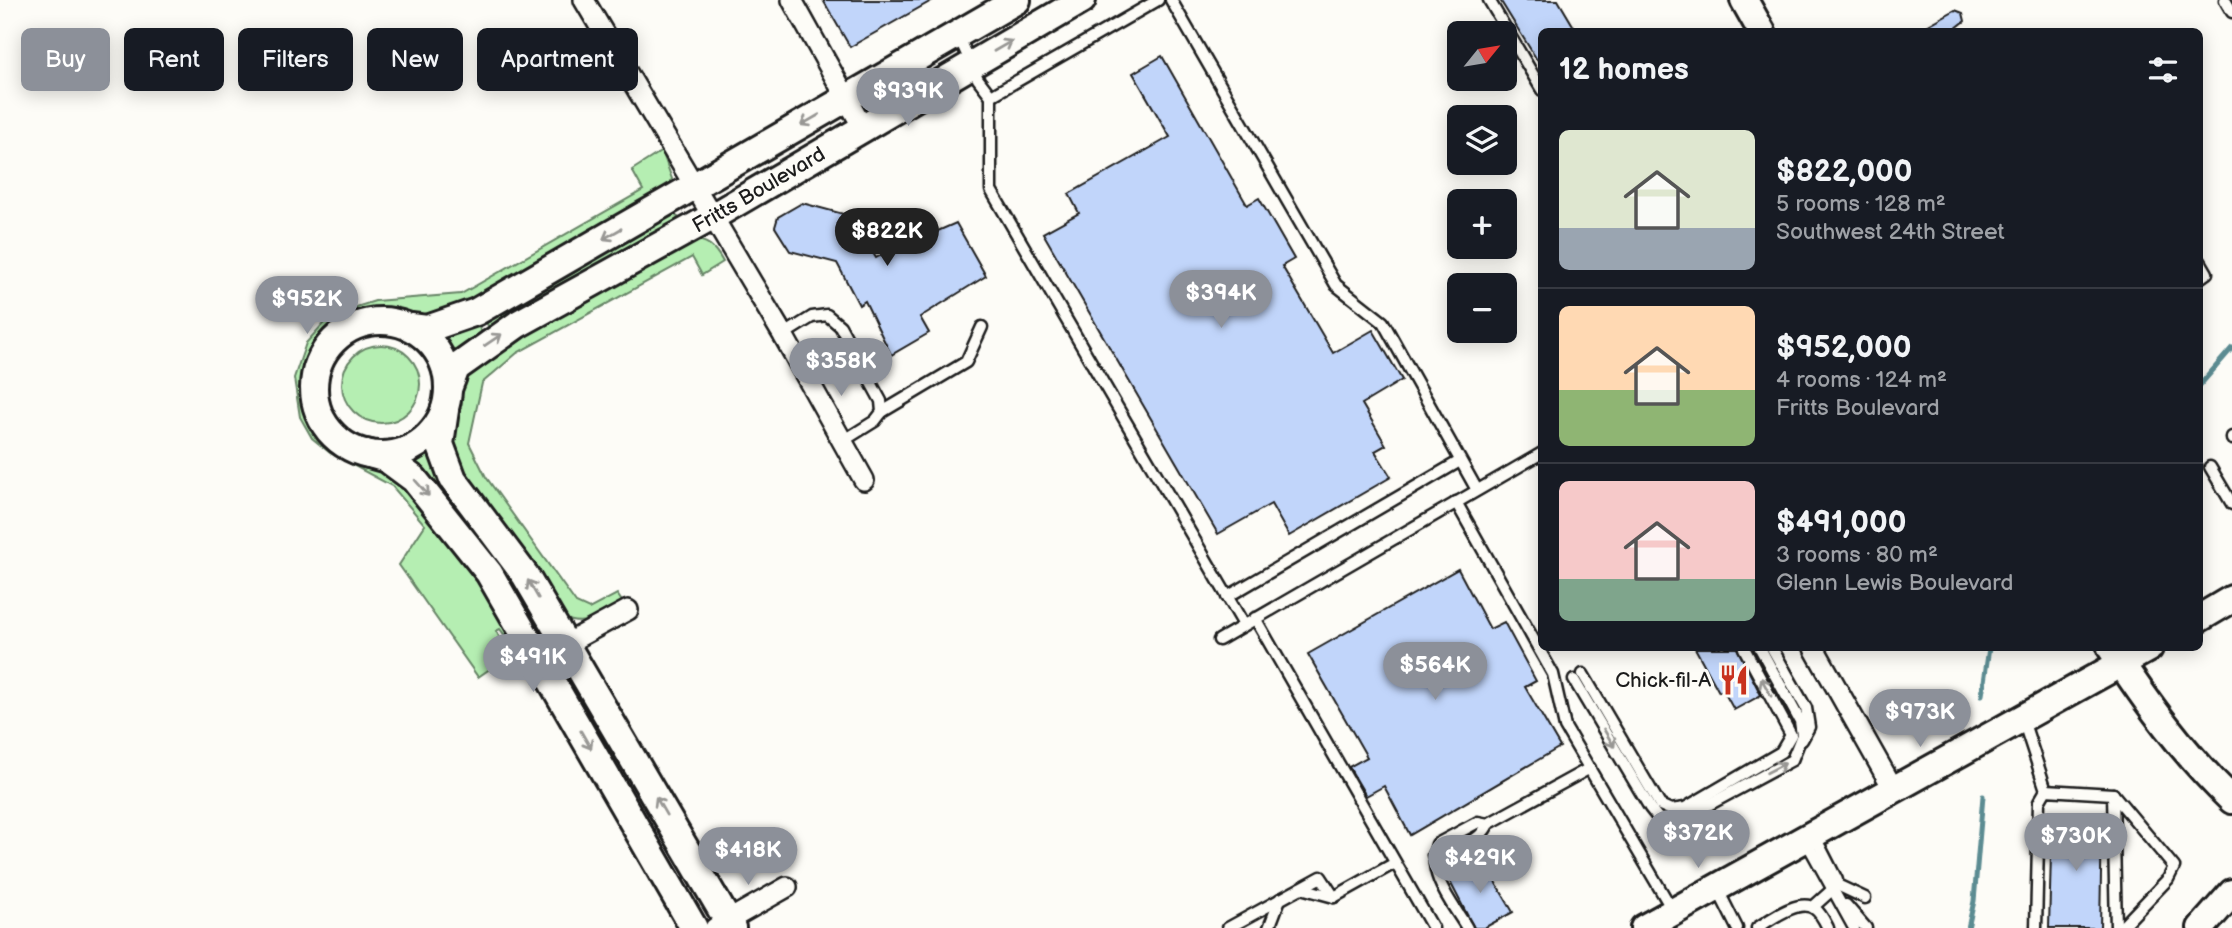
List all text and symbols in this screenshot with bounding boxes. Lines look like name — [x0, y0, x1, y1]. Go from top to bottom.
north arrow — [1447, 21, 1517, 91]
map controls — [1447, 21, 1517, 343]
chip: Buy — [21, 28, 110, 91]
chip: Rent — [124, 28, 224, 91]
chip: Filters — [238, 28, 353, 91]
chip: New — [367, 28, 463, 91]
chip: Apartment — [477, 28, 638, 91]
one-way arrow — [992, 39, 1012, 53]
icon: filters — [2144, 51, 2182, 89]
text: 12 homes — [1559, 52, 1689, 88]
pin: $939K — [859, 68, 957, 128]
text: $939K — [872, 77, 944, 105]
button: layers — [1447, 105, 1517, 175]
one-way arrow — [800, 114, 820, 128]
street label: Fritts Boulevard — [688, 142, 830, 238]
text: $822,000 — [1776, 154, 1912, 190]
icon: home — [1615, 158, 1699, 242]
button: + — [1447, 189, 1517, 259]
text: 5 rooms · 128 m² — [1776, 190, 1946, 218]
pin: $822K — [838, 208, 936, 268]
text: $822K — [851, 217, 923, 245]
text: Southwest 24th Street — [1776, 218, 2005, 246]
one-way arrow — [603, 227, 623, 241]
pin: $394K — [1172, 270, 1270, 330]
button: − — [1447, 273, 1517, 343]
pin: $952K — [258, 276, 356, 336]
text: $394K — [1185, 279, 1257, 307]
text: $952K — [271, 285, 343, 313]
text: $952,000 — [1776, 330, 1911, 366]
one-way arrow — [483, 333, 502, 348]
icon: home — [1615, 334, 1699, 418]
pin: $358K — [792, 338, 890, 398]
text: $358K — [805, 347, 877, 375]
text: 4 rooms · 124 m² — [1776, 366, 1947, 394]
text: Fritts Boulevard — [1776, 394, 1940, 422]
one-way arrow — [414, 479, 430, 497]
text: $491,000 — [1776, 505, 1906, 541]
icon: home — [1615, 509, 1699, 593]
text: 3 rooms · 80 m² — [1776, 541, 1938, 569]
text: Glenn Lewis Boulevard — [1776, 569, 2013, 597]
one-way arrow — [526, 579, 540, 599]
pin: $491K — [484, 634, 582, 694]
pin: $564K — [1386, 642, 1484, 702]
text: $491K — [499, 643, 567, 671]
text: $564K — [1399, 651, 1471, 679]
restaurant icon: Chick-fil-A — [1717, 663, 1751, 697]
place label: Chick-fil-A — [1615, 668, 1711, 693]
one-way arrow — [1759, 677, 1772, 698]
pin: $973K — [1871, 690, 1969, 749]
text: $973K — [1885, 698, 1955, 726]
one-way arrow — [1602, 728, 1616, 748]
one-way arrow — [579, 729, 593, 749]
one-way arrow — [1766, 761, 1786, 775]
one-way arrow — [653, 796, 667, 816]
pin: $372K — [1649, 810, 1747, 870]
pin: $730K — [2027, 814, 2125, 873]
text: $372K — [1663, 819, 1733, 847]
text: $730K — [2040, 822, 2112, 850]
pin: $418K — [699, 828, 797, 887]
text: $418K — [714, 836, 782, 864]
pin: $429K — [1431, 836, 1529, 895]
text: $429K — [1444, 844, 1516, 872]

